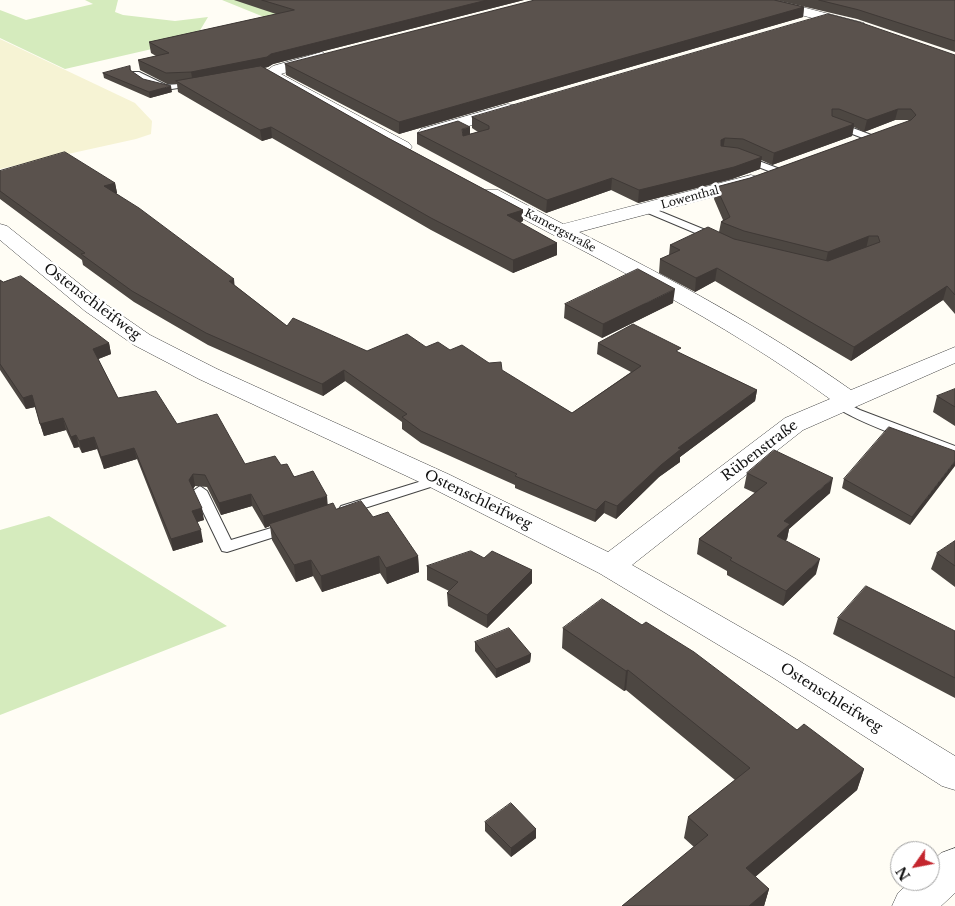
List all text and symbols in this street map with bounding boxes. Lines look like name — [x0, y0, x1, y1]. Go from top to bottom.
street label: Lowenthal — [660, 184, 720, 212]
street label: Kamergstraße — [522, 207, 598, 255]
street label: Ostenschleifweg — [40, 260, 144, 344]
street label: Rübenstraße — [719, 417, 801, 485]
street label: Ostenschleifweg — [422, 467, 534, 533]
street label: Ostenschleifweg — [777, 660, 885, 736]
north arrow — [890, 841, 940, 891]
text: N — [892, 863, 914, 884]

